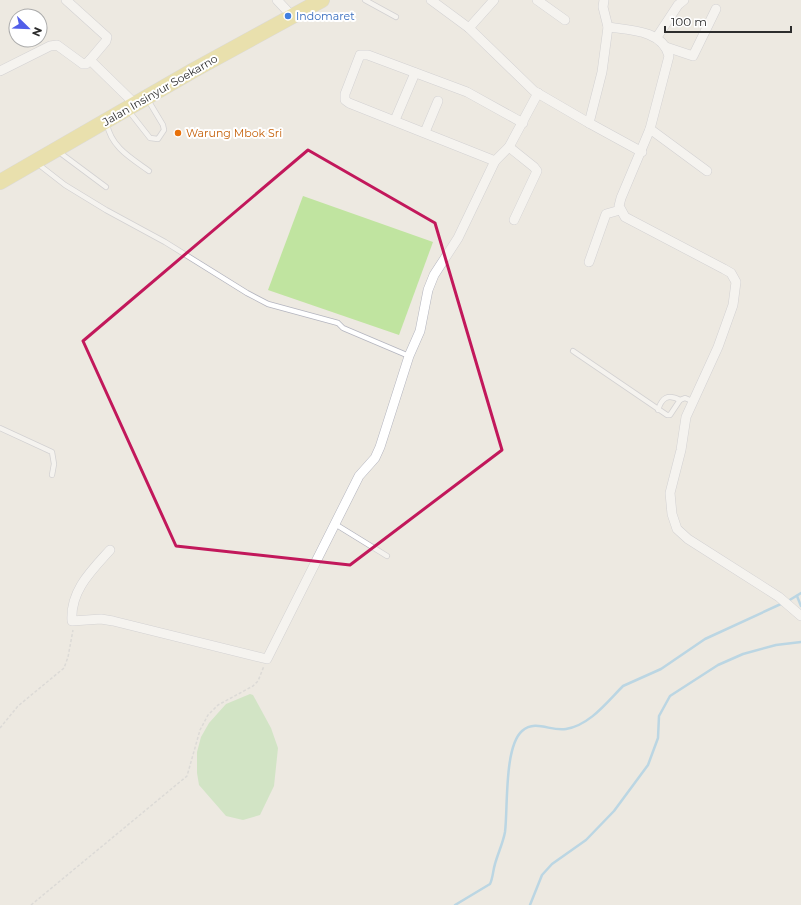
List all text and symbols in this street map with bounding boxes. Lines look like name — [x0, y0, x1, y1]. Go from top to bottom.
north arrow — [8, 8, 48, 48]
scale bar — [665, 8, 791, 34]
place label: Indomaret — [296, 9, 355, 23]
marker: Indomaret — [283, 11, 293, 21]
text: 100 m — [671, 14, 707, 29]
text: N — [29, 25, 45, 39]
street label: Jalan Insinyur Soekarno — [99, 51, 220, 129]
place label: Warung Mbok Sri — [186, 126, 282, 140]
marker: Warung Mbok Sri — [173, 128, 183, 138]

